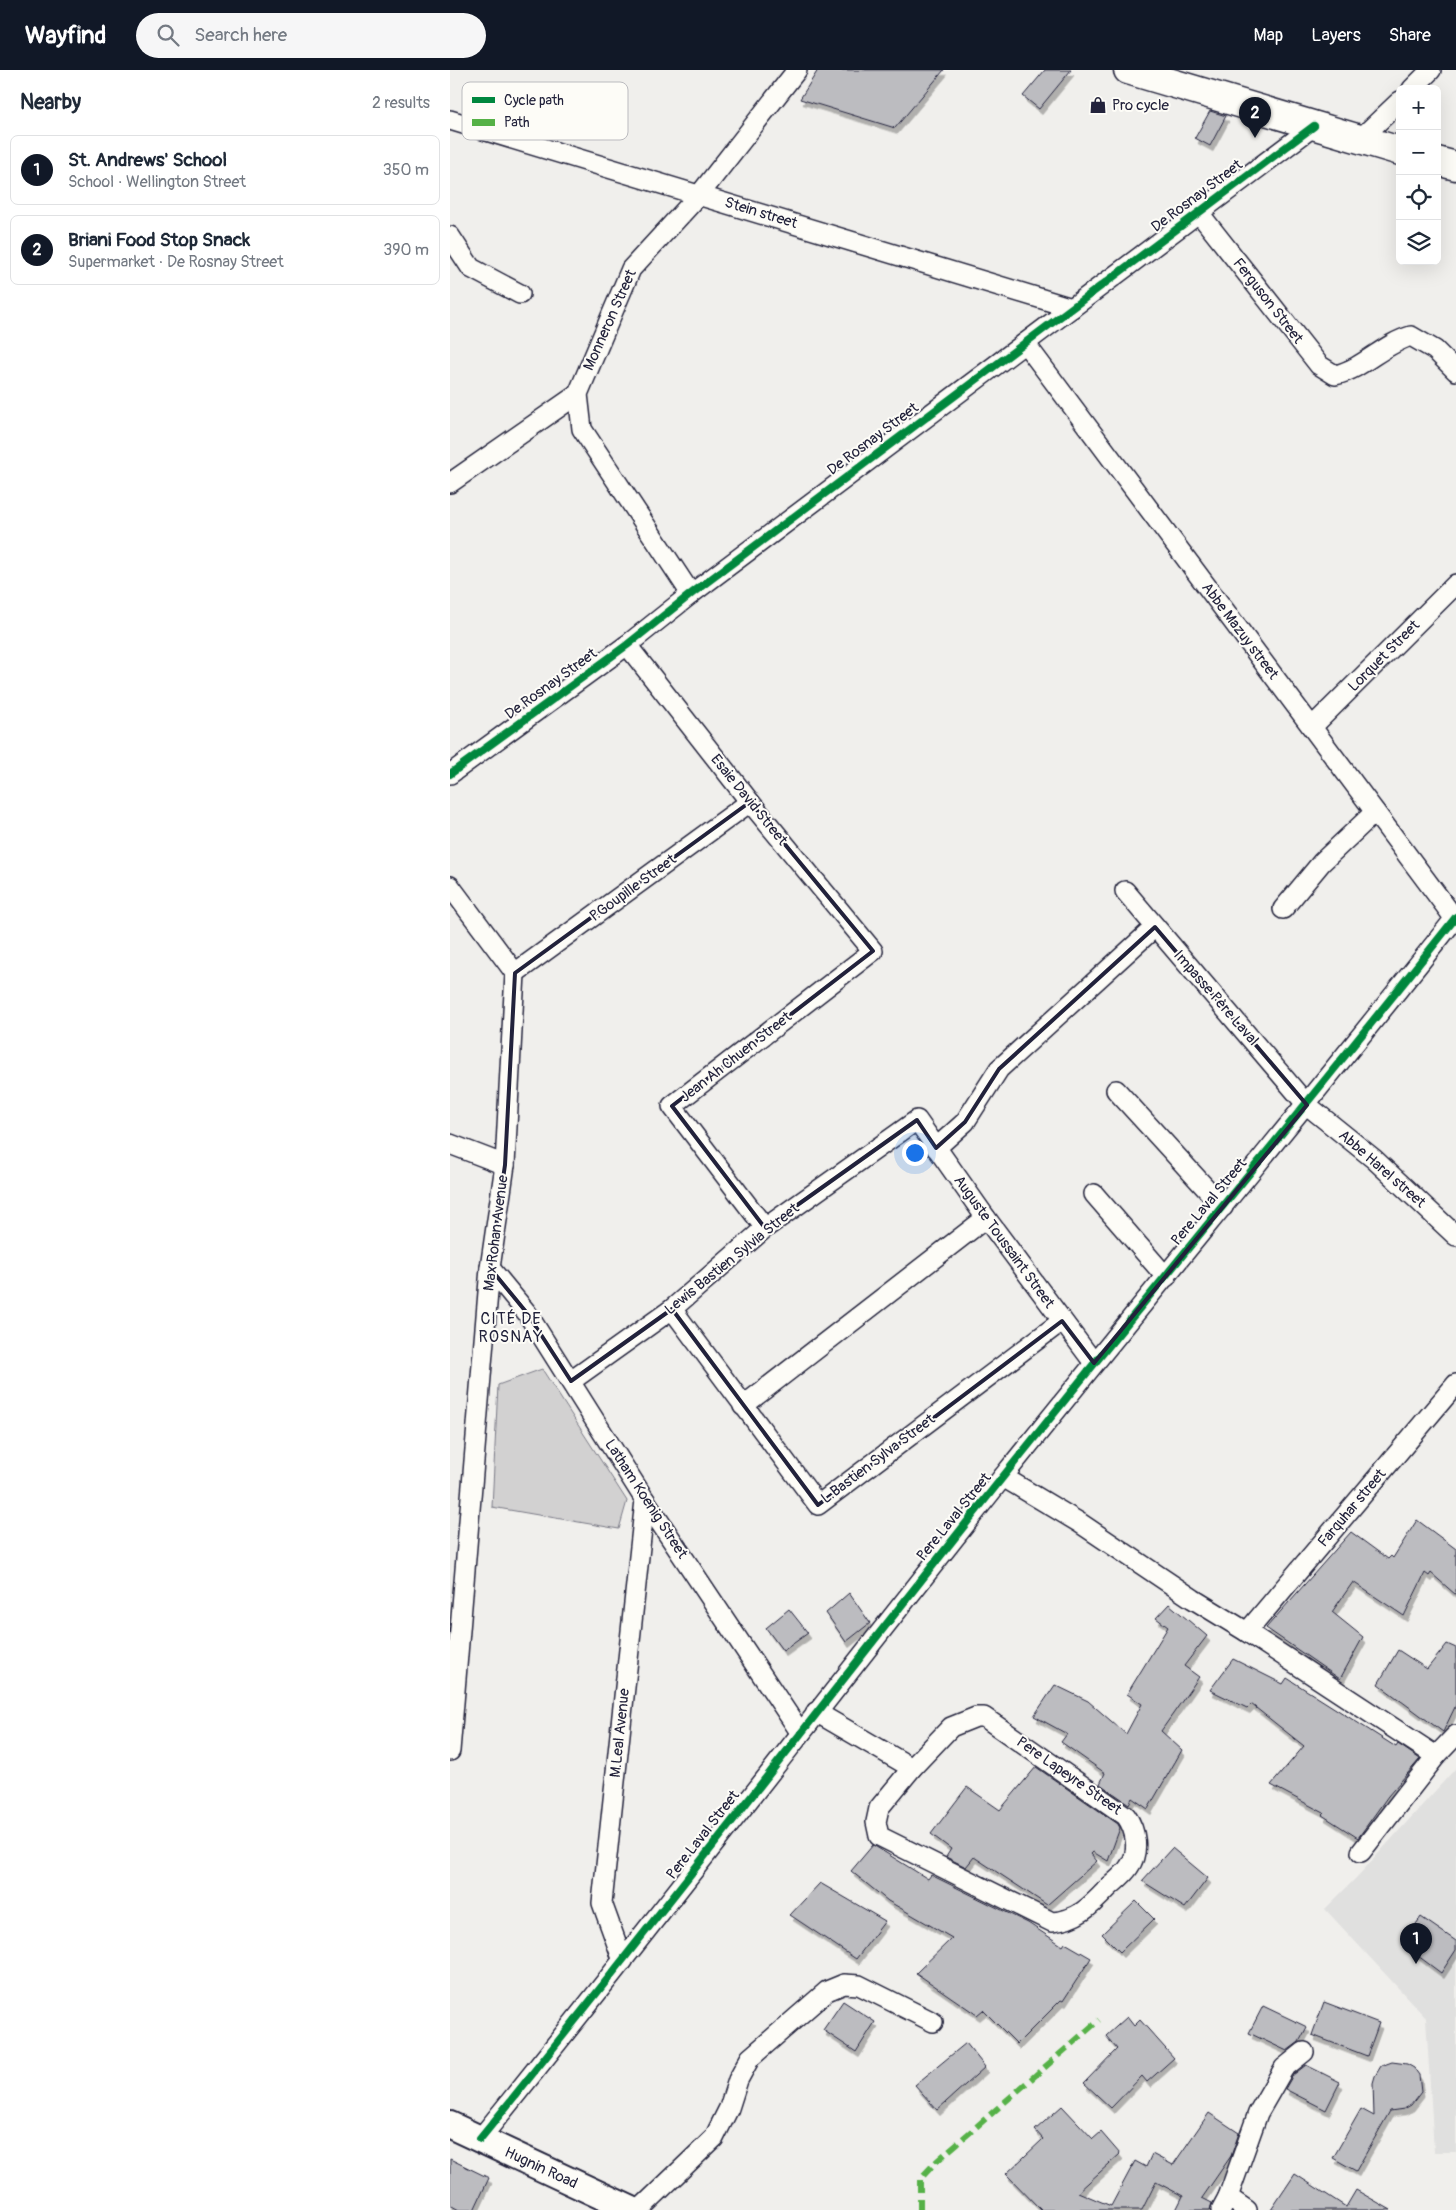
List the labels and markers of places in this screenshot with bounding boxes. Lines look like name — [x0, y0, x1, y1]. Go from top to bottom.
shop icon: Pro cycle — [1088, 95, 1108, 115]
place label: Pro cycle — [1112, 96, 1170, 115]
pin: 2 — [1239, 97, 1271, 138]
pin: 1 — [1400, 1923, 1432, 1964]

